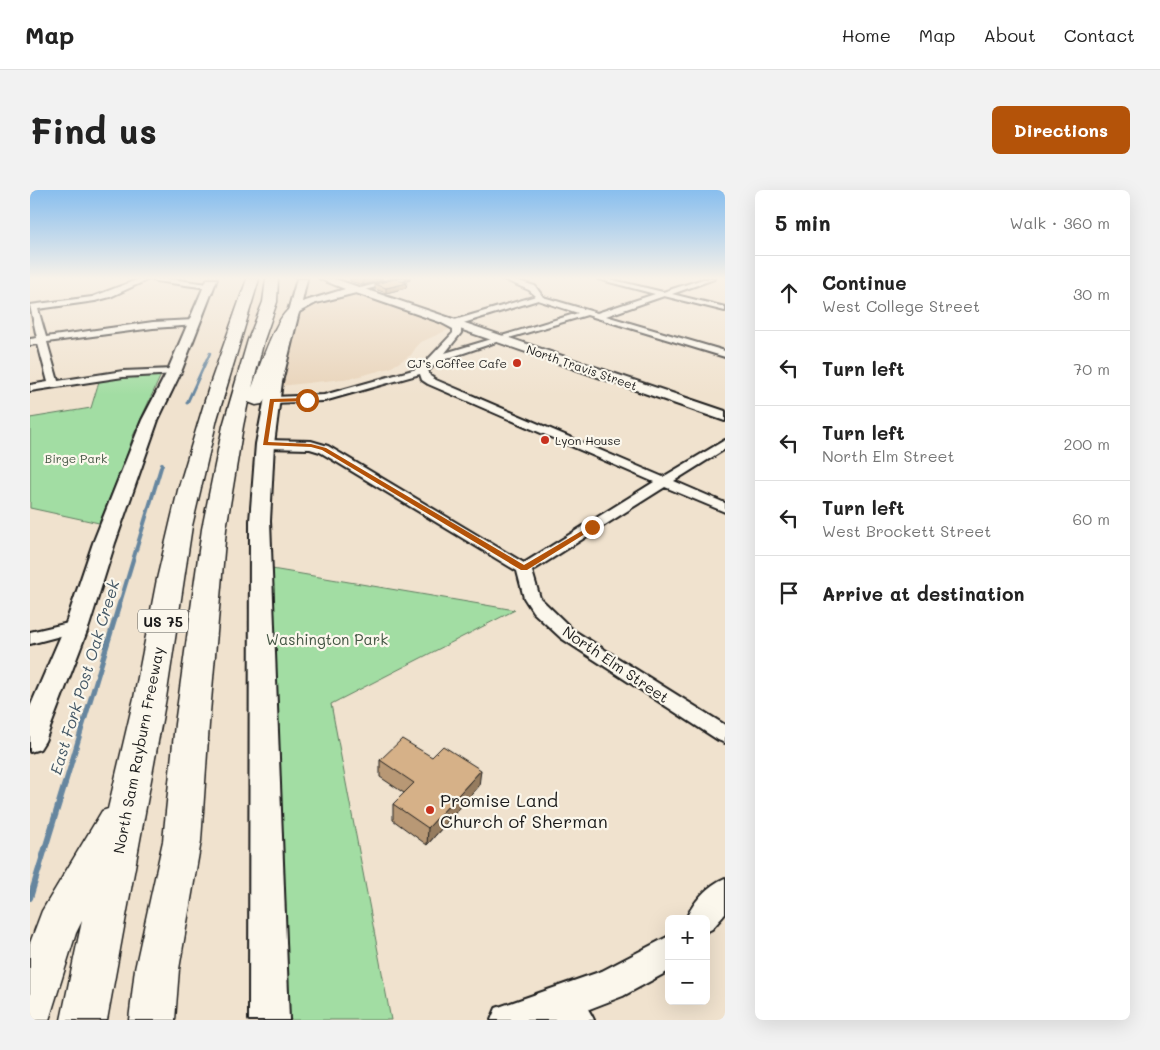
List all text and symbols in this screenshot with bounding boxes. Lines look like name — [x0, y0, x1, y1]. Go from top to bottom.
text: Map — [25, 19, 74, 50]
text: Home — [842, 23, 891, 47]
text: Map — [919, 23, 955, 47]
text: About — [983, 23, 1036, 47]
text: Contact — [1064, 23, 1135, 47]
button: Directions — [992, 106, 1130, 154]
text: Find us — [30, 107, 157, 153]
text: 5 min — [775, 209, 831, 236]
text: Walk · 360 m — [1009, 212, 1110, 233]
text: Continue — [822, 270, 907, 295]
icon: ahead — [775, 279, 803, 307]
text: 30 m — [1073, 283, 1110, 304]
text: West College Street — [822, 295, 980, 316]
street label: North Travis Street — [525, 341, 639, 393]
icon: left — [775, 354, 803, 382]
place label: CJ’s Coffee Cafe — [407, 355, 507, 371]
text: Turn left — [822, 356, 905, 381]
marker: CJ’s Coffee Cafe — [511, 357, 523, 369]
text: 70 m — [1073, 358, 1110, 379]
route start — [296, 389, 319, 412]
text: Turn left — [822, 420, 905, 445]
icon: left — [775, 429, 803, 457]
place label: Lyon House — [555, 432, 621, 448]
text: 200 m — [1063, 433, 1110, 454]
marker: Lyon House — [539, 434, 551, 446]
text: North Elm Street — [822, 445, 955, 466]
park label: Birge Park — [45, 450, 107, 466]
text: Turn left — [822, 495, 905, 520]
icon: left — [775, 504, 803, 532]
text: 60 m — [1073, 508, 1110, 529]
route end — [581, 516, 604, 539]
text: West Brockett Street — [822, 520, 991, 541]
water label: East Fork Post Oak Creek — [44, 577, 124, 777]
icon: arrive — [775, 579, 803, 607]
text: Arrive at destination — [822, 581, 1025, 606]
road number: US 75 — [138, 610, 188, 632]
street label: North Elm Street — [559, 621, 673, 707]
park label: Washington Park — [266, 629, 388, 649]
street label: North Sam Rayburn Freeway — [108, 645, 168, 855]
place label: Promise Land Church of Sherman — [440, 788, 608, 833]
marker: Promise Land Church of Sherman — [424, 804, 436, 816]
map controls — [665, 915, 710, 1005]
button: + — [665, 915, 710, 960]
button: − — [665, 960, 710, 1005]

